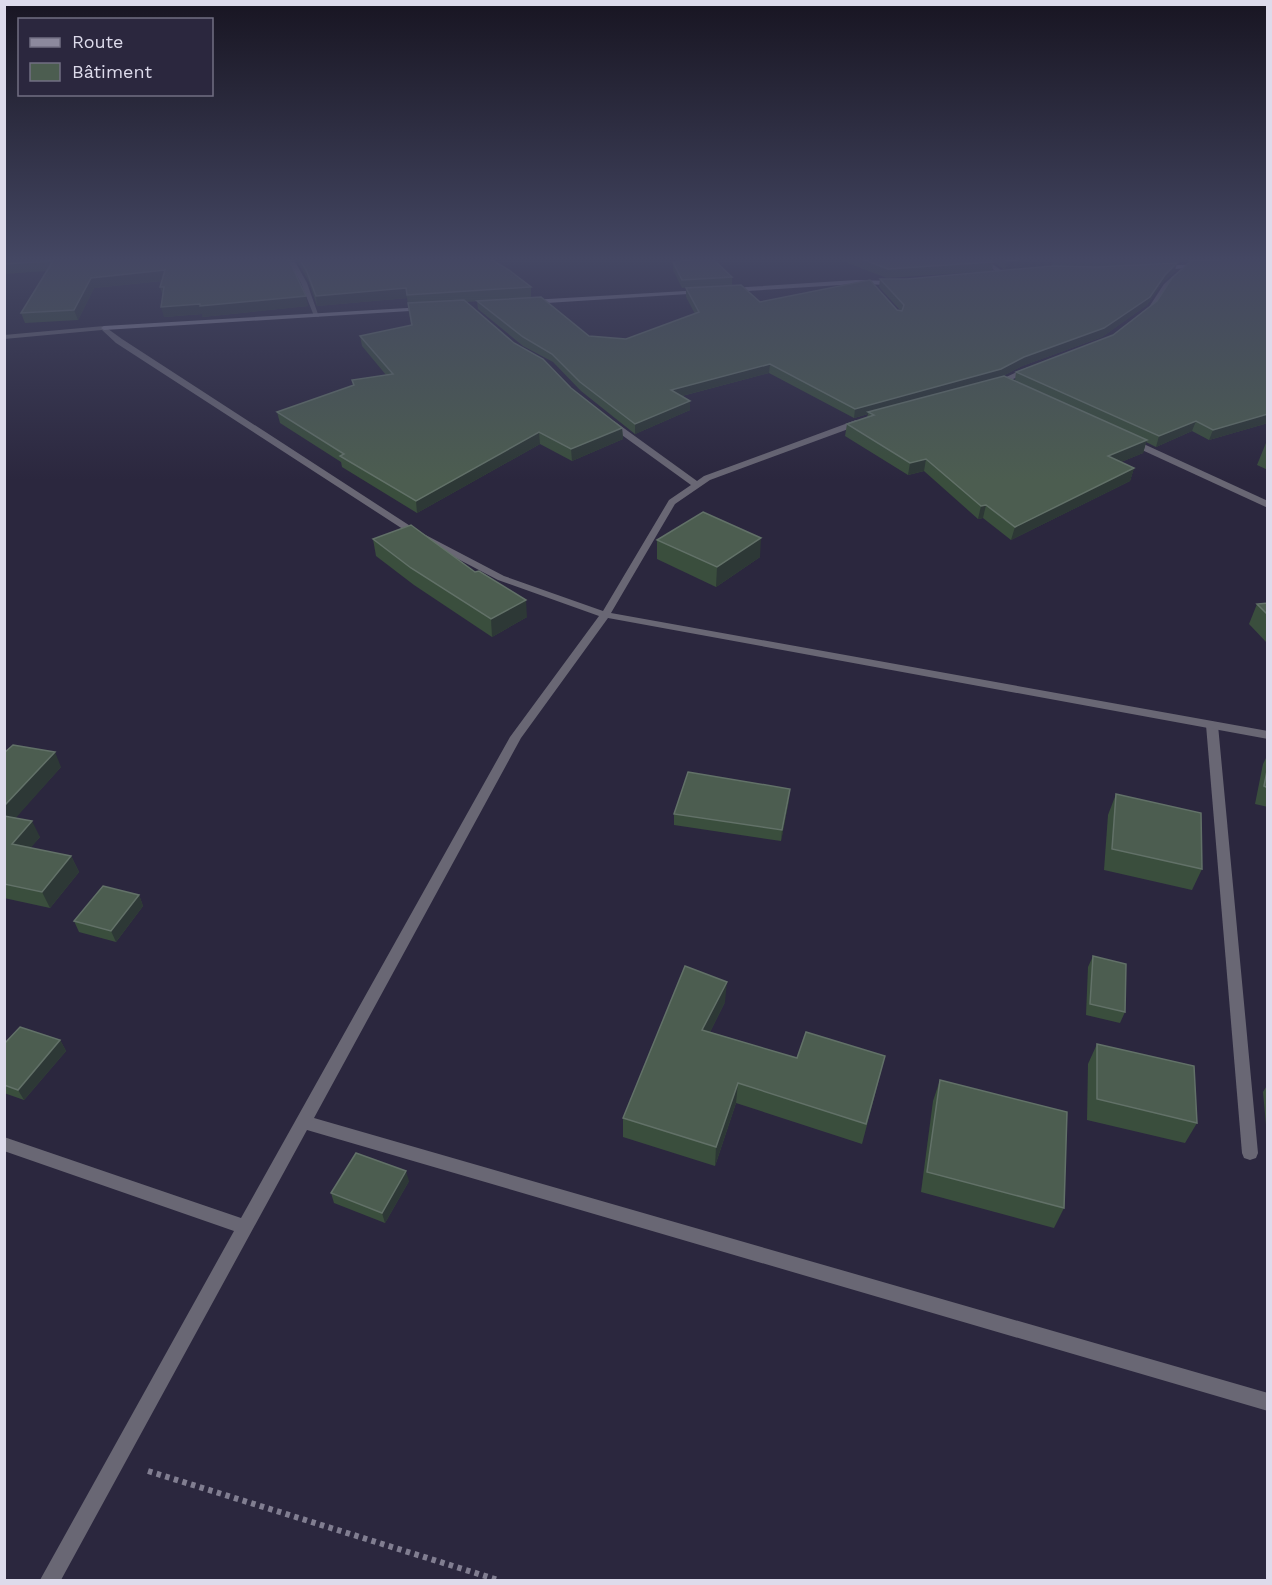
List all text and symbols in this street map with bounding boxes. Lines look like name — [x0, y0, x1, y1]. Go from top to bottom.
legend — [18, 18, 213, 96]
text: Route — [72, 31, 124, 52]
text: Bâtiment — [72, 61, 152, 82]

